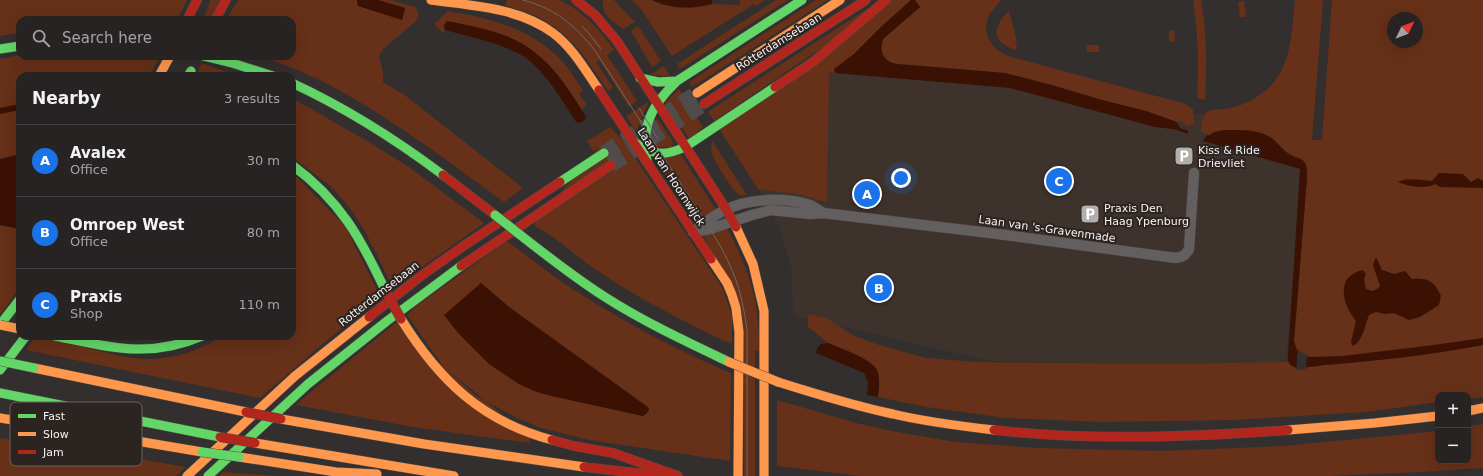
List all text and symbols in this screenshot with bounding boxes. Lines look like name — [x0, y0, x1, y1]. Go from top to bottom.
street label: Rotterdamsebaan — [734, 11, 824, 73]
north arrow — [1387, 12, 1423, 48]
search box — [16, 16, 296, 60]
icon: search — [30, 27, 52, 49]
text: Search here — [62, 29, 152, 47]
text: Nearby — [32, 88, 101, 108]
text: 3 results — [224, 91, 280, 106]
street label: Laan van Hoornwijck — [634, 126, 708, 229]
text: Avalex — [70, 144, 126, 162]
place label: Kiss & Ride Drievliet — [1198, 144, 1260, 170]
parking icon: Kiss & Ride Drievliet — [1173, 145, 1195, 167]
text: A — [40, 153, 50, 168]
text: 30 m — [247, 153, 280, 168]
text: Office — [70, 162, 108, 177]
pin: C — [1046, 166, 1072, 196]
your location — [891, 168, 911, 188]
pin: A — [854, 179, 880, 209]
place label: Praxis Den Haag Ypenburg — [1104, 202, 1189, 228]
parking icon: Praxis Den Haag Ypenburg — [1079, 203, 1101, 225]
street label: Laan van 's-Gravenmade — [978, 213, 1117, 245]
text: Omroep West — [70, 216, 185, 234]
text: B — [40, 225, 50, 240]
text: 80 m — [247, 225, 280, 240]
text: Office — [70, 234, 108, 249]
street label: Rotterdamsebaan — [336, 259, 422, 329]
pin: B — [866, 273, 892, 303]
text: Praxis — [70, 288, 122, 306]
text: C — [40, 297, 50, 312]
text: 110 m — [238, 297, 280, 312]
text: Shop — [70, 306, 103, 321]
map controls — [1435, 392, 1471, 464]
button: + — [1435, 392, 1471, 428]
legend — [10, 402, 142, 466]
text: Fast — [43, 410, 66, 423]
text: Slow — [43, 428, 69, 441]
button: − — [1435, 428, 1471, 464]
text: Jam — [42, 446, 64, 459]

